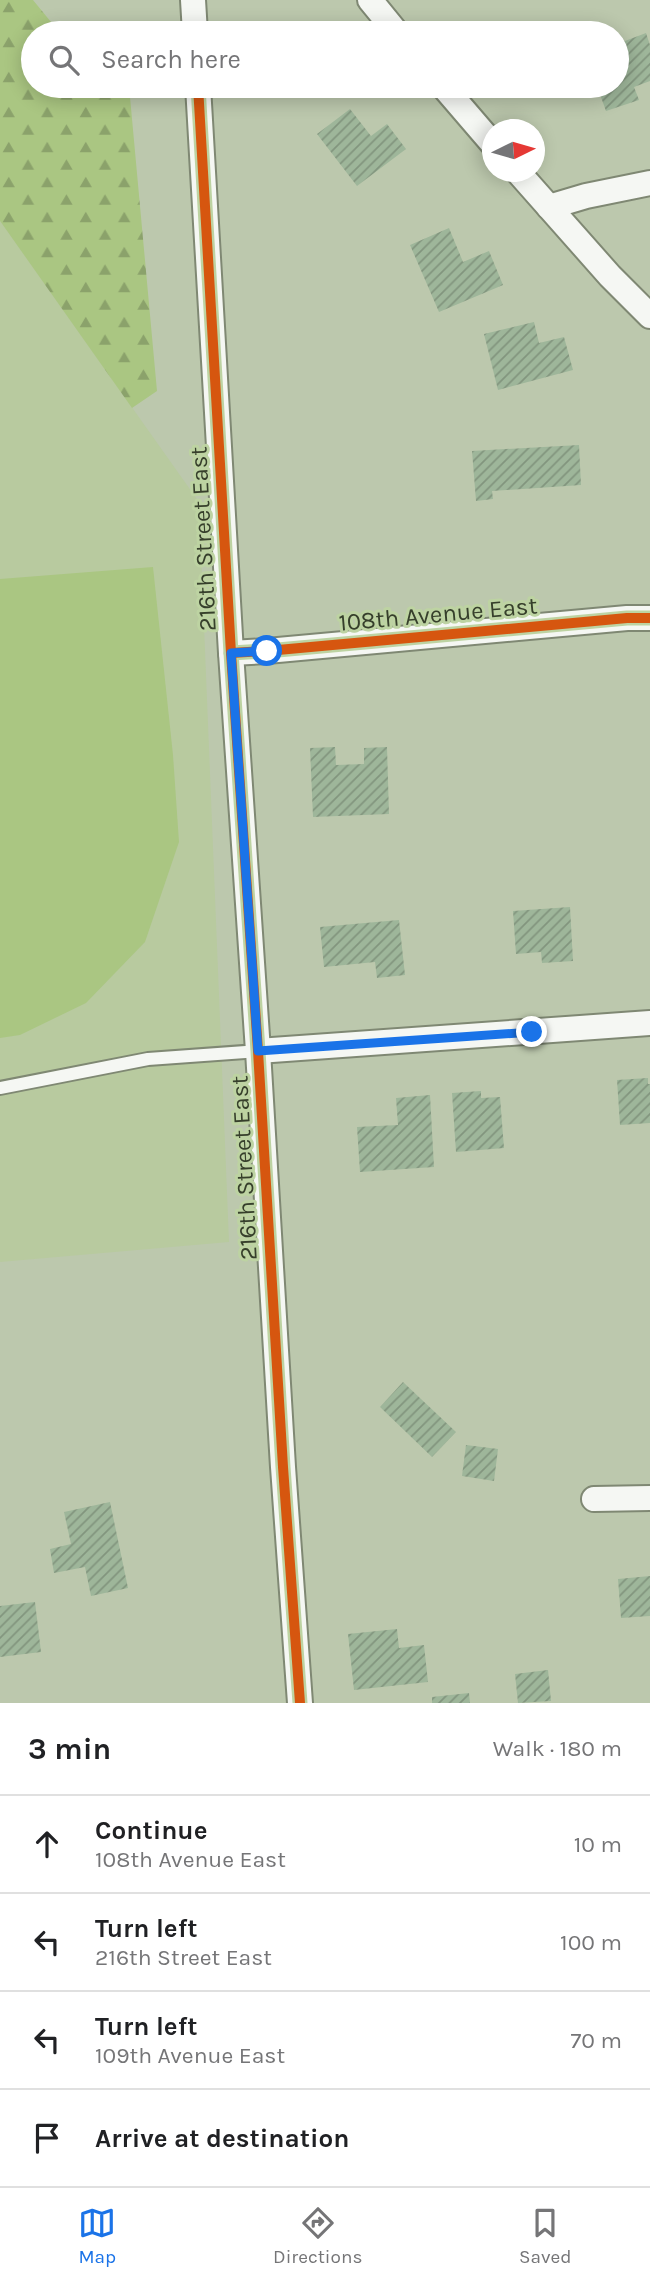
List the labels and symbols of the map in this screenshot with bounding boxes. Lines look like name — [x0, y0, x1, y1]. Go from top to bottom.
north arrow — [482, 119, 545, 182]
street label: 216th Street East — [184, 446, 222, 632]
street label: 108th Avenue East — [338, 591, 538, 637]
route start — [251, 635, 282, 666]
route end — [516, 1016, 547, 1047]
street label: 216th Street East — [225, 1075, 263, 1261]

